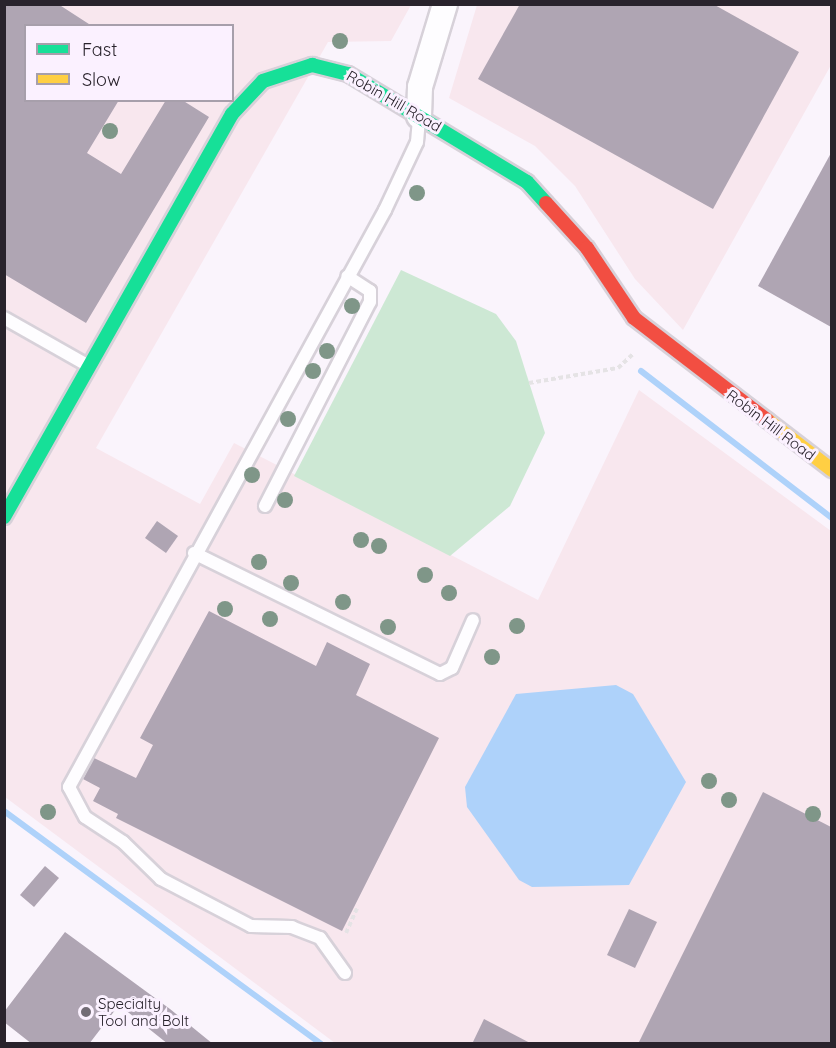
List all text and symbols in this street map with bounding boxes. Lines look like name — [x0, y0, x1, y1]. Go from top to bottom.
legend — [24, 24, 234, 102]
text: Fast — [82, 38, 117, 61]
street label: Robin Hill Road — [343, 67, 445, 135]
text: Slow — [82, 68, 120, 91]
street label: Robin Hill Road — [723, 386, 819, 464]
place label: Specialty Tool and Bolt — [98, 994, 189, 1029]
marker: Specialty Tool and Bolt — [79, 1005, 93, 1019]

